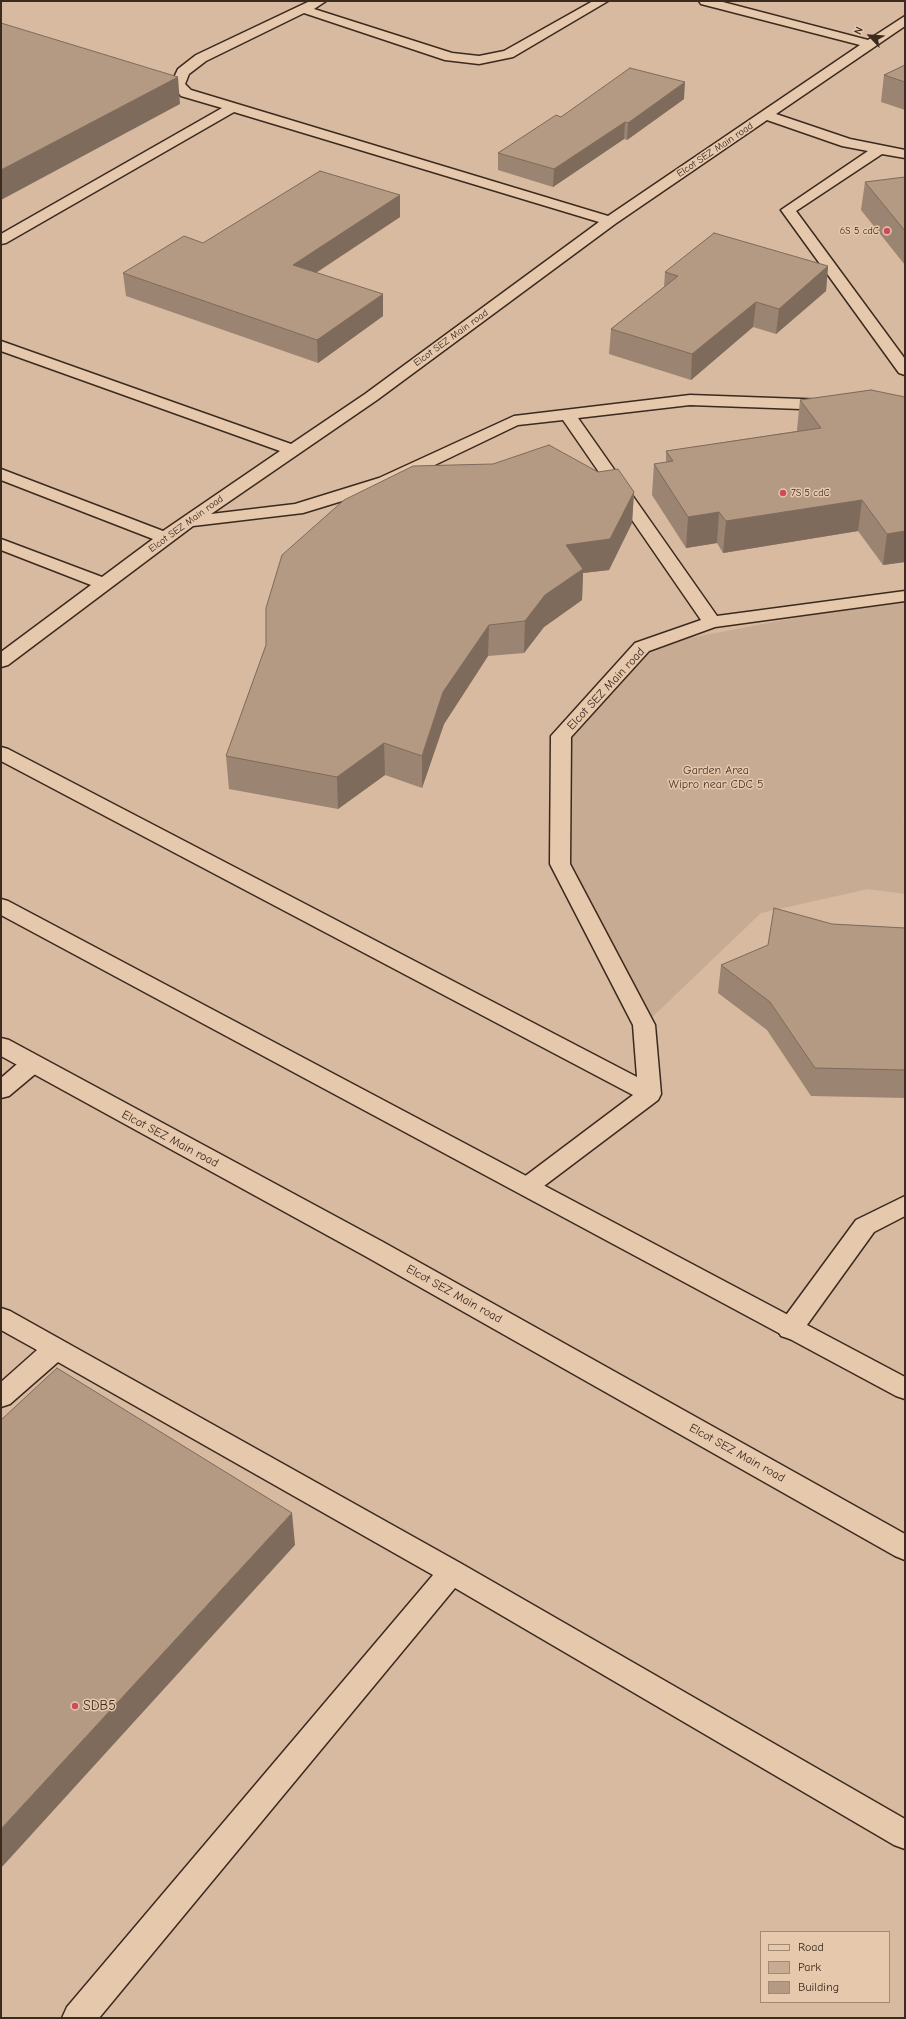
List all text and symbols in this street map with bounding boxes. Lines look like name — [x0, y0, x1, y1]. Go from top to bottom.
north arrow — [850, 16, 890, 56]
text: N — [851, 25, 866, 37]
street label: Elcot SEZ Main road — [675, 120, 755, 180]
place label: 6S 5 cdC — [840, 225, 879, 237]
marker: 6S 5 cdC — [882, 226, 892, 236]
street label: Elcot SEZ Main road — [411, 307, 491, 369]
place label: 7S 5 cdC — [791, 487, 830, 499]
marker: 7S 5 cdC — [778, 488, 788, 498]
street label: Elcot SEZ Main road — [146, 493, 226, 555]
street label: Elcot SEZ Main road — [564, 645, 648, 733]
park label: Garden Area Wipro near CDC 5 — [669, 764, 763, 792]
street label: Elcot SEZ Main road — [119, 1107, 221, 1171]
street label: Elcot SEZ Main road — [404, 1262, 504, 1326]
street label: Elcot SEZ Main road — [687, 1421, 787, 1485]
place label: SDB5 — [83, 1698, 116, 1714]
marker: SDB5 — [70, 1701, 80, 1711]
legend — [760, 1931, 890, 2003]
text: Road — [798, 1940, 824, 1954]
text: Park — [798, 1960, 821, 1974]
text: Building — [798, 1980, 839, 1994]

